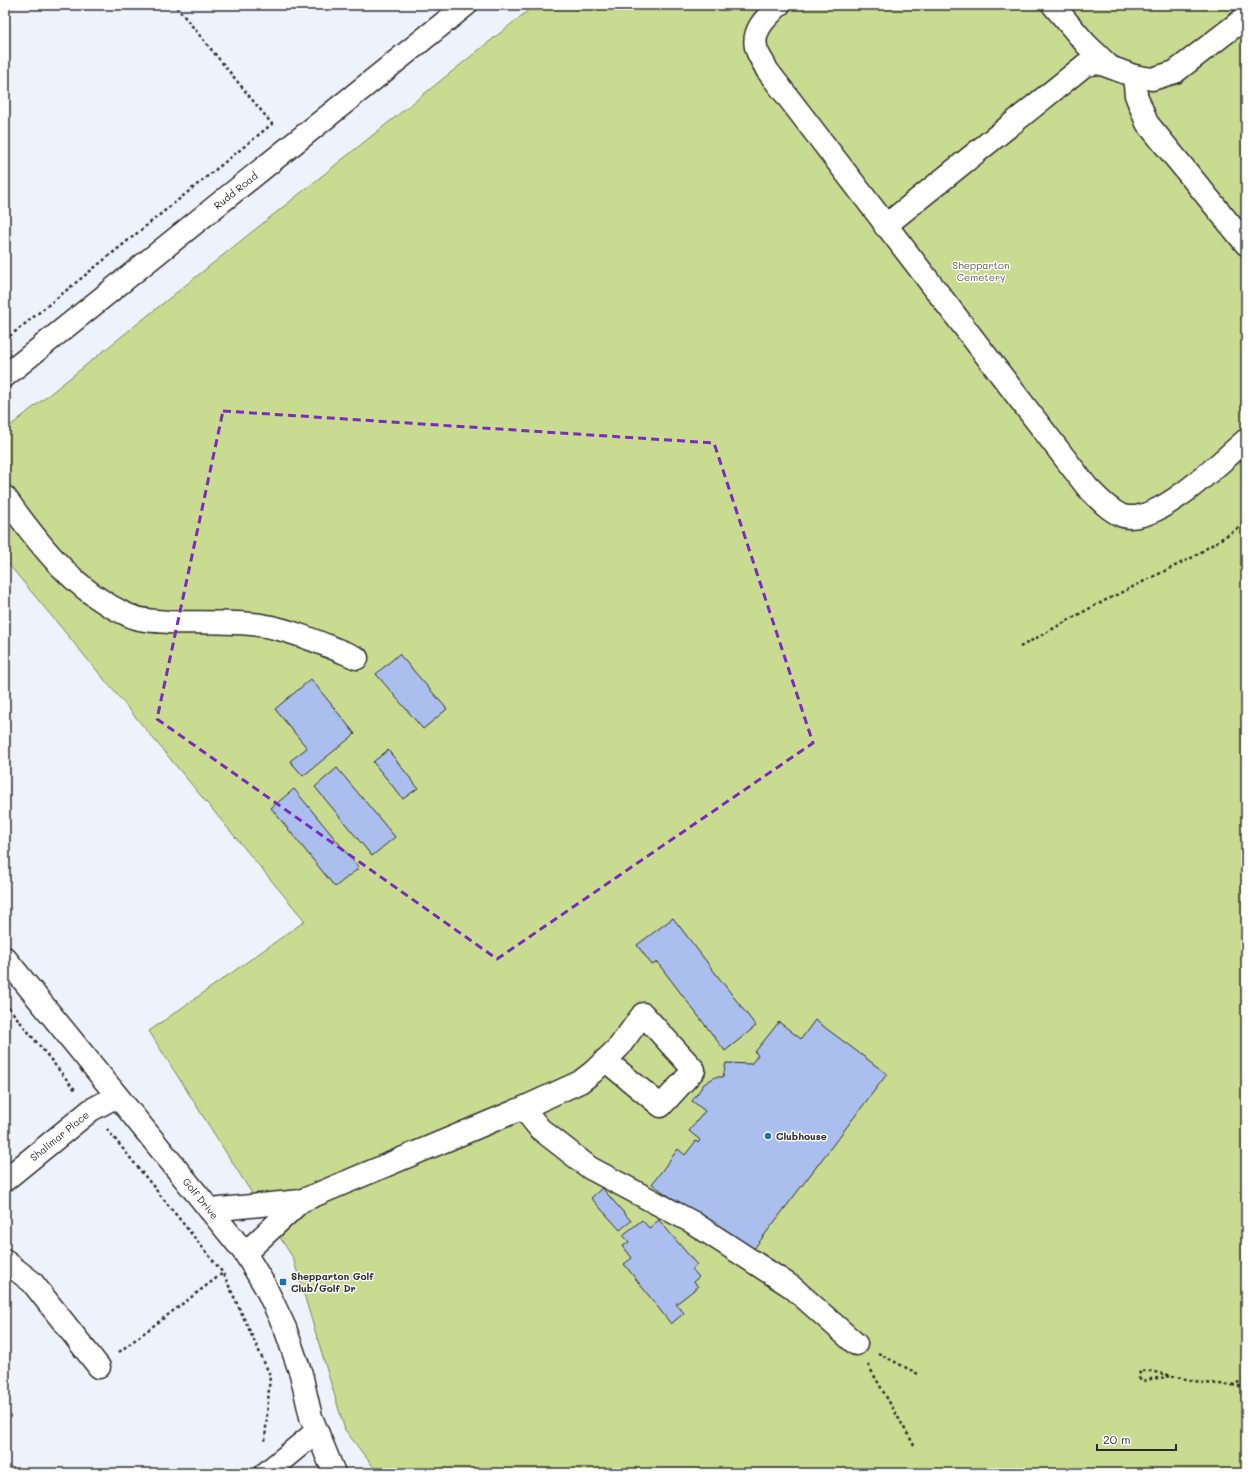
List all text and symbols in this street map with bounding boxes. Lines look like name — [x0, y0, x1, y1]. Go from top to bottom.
street label: Rudd Road — [211, 168, 261, 212]
park label: Shepparton Cemetery — [953, 258, 1009, 284]
street label: Shalimar Place — [27, 1107, 92, 1164]
place label: Clubhouse — [776, 1129, 827, 1143]
marker: Clubhouse — [763, 1131, 773, 1141]
street label: Golf Drive — [180, 1175, 222, 1222]
place label: Shepparton Golf Club/Golf Dr — [291, 1269, 374, 1295]
marker: Shepparton Golf Club/Golf Dr — [278, 1277, 288, 1287]
scale bar — [1097, 1426, 1176, 1452]
text: 20 m — [1103, 1431, 1131, 1447]

